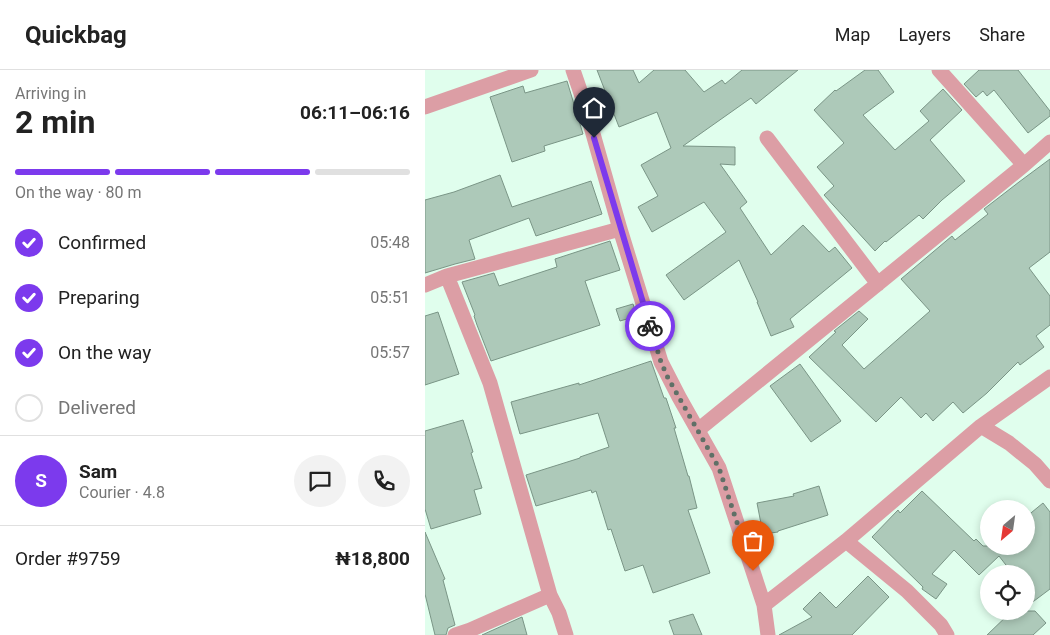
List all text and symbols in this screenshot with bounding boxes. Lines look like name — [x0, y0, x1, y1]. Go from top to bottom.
text: Quickbag — [25, 21, 127, 49]
text: Map — [835, 24, 870, 45]
text: Layers — [898, 24, 951, 45]
text: Share — [979, 24, 1025, 45]
text: Arriving in — [15, 84, 86, 103]
pin — [573, 87, 615, 138]
icon: home — [580, 94, 608, 122]
text: 06:11–06:16 — [300, 101, 410, 124]
text: 2 min — [15, 103, 95, 141]
text: On the way · 80 m — [15, 183, 142, 202]
icon: check — [15, 229, 43, 257]
text: Confirmed — [58, 231, 146, 254]
text: 05:48 — [370, 233, 410, 252]
icon: check — [15, 284, 43, 312]
text: Preparing — [58, 286, 140, 309]
text: 05:51 — [370, 288, 410, 307]
courier — [625, 301, 675, 351]
icon: bike — [636, 312, 664, 340]
icon: check — [15, 339, 43, 367]
text: On the way — [58, 341, 151, 364]
text: 05:57 — [370, 343, 410, 362]
text: Delivered — [58, 396, 136, 419]
button: chat — [294, 455, 346, 507]
button: phone — [358, 455, 410, 507]
text: Sam — [79, 460, 117, 483]
text: S — [35, 469, 47, 492]
text: Courier · 4.8 — [79, 483, 165, 502]
north arrow — [980, 500, 1035, 555]
map controls — [980, 500, 1035, 620]
pin — [732, 520, 774, 571]
icon: bag — [739, 527, 767, 555]
text: Order #9759 — [15, 547, 121, 570]
text: ₦18,800 — [335, 547, 410, 570]
button: locate — [980, 565, 1035, 620]

